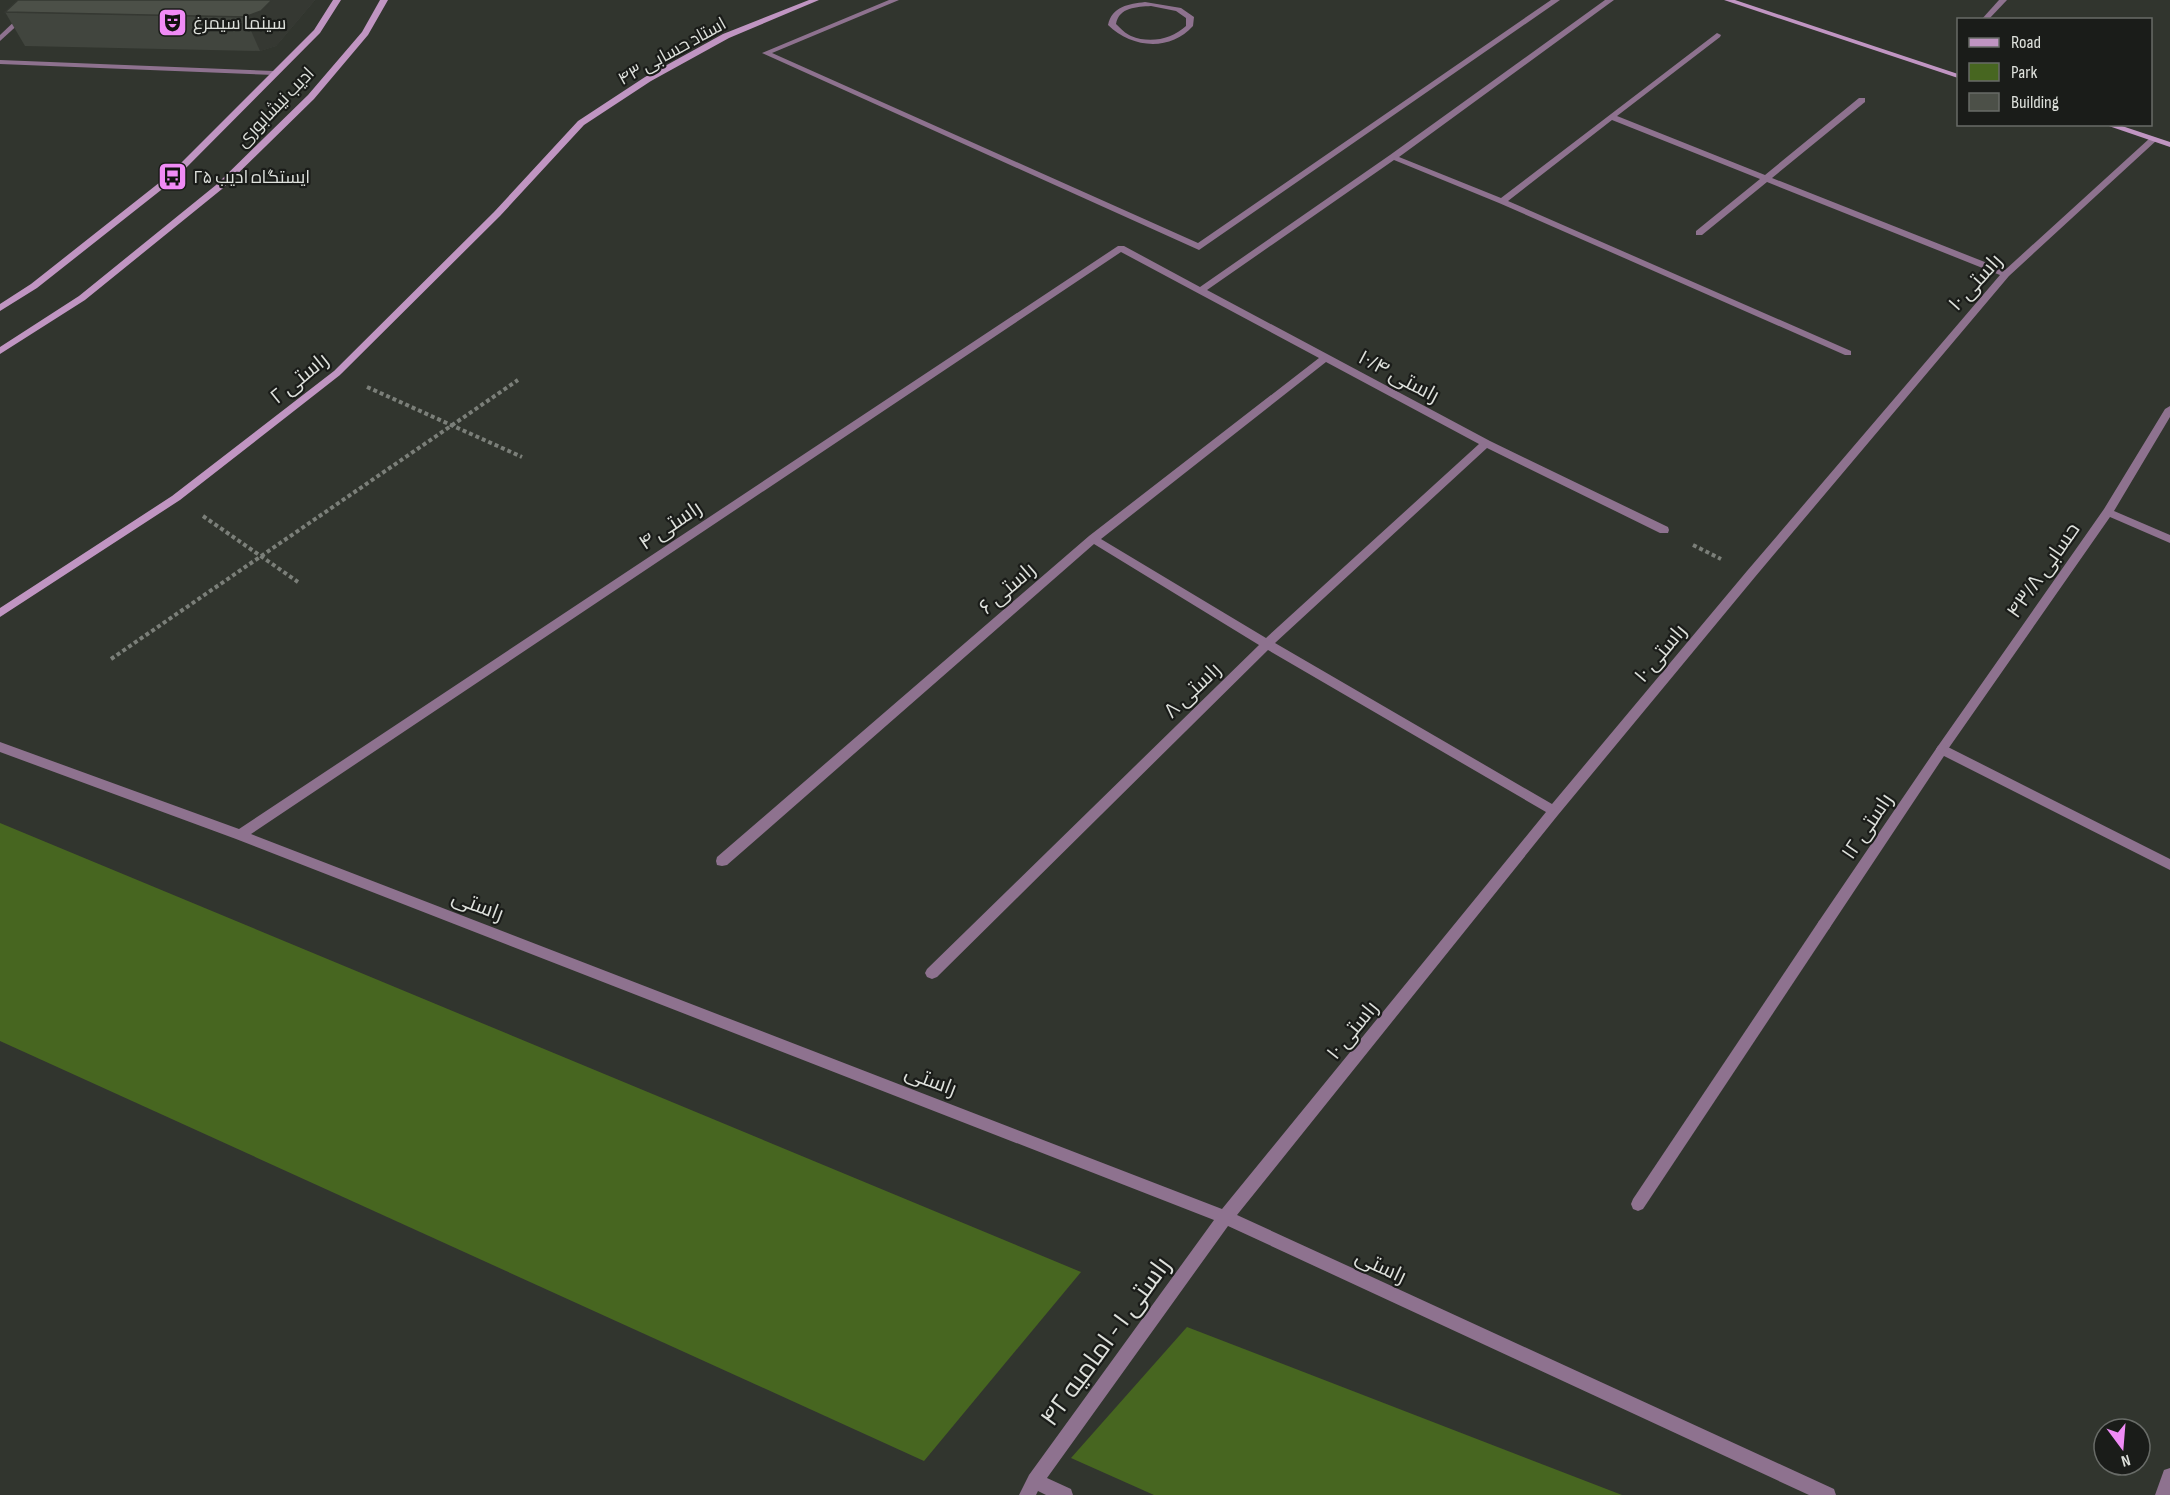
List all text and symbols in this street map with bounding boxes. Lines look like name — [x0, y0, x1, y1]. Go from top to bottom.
theatre icon: سینما سیمرغ — [156, 7, 188, 39]
place label: سینما سیمرغ — [193, 13, 286, 35]
street label: استاد حسابی ۴۳ — [615, 13, 730, 90]
legend — [1957, 18, 2152, 126]
text: Road — [2011, 32, 2041, 53]
text: Park — [2011, 62, 2037, 83]
street label: ادیب نیشابوری — [232, 63, 319, 152]
text: Building — [2011, 92, 2059, 113]
bus stop icon: ایستگاه ادیب ۲۵ — [156, 161, 188, 193]
place label: ایستگاه ادیب ۲۵ — [193, 167, 310, 188]
street label: راستی ۱۰ — [1943, 249, 2008, 316]
street label: راستی ۱۰/۴ — [1354, 345, 1444, 408]
street label: راستی ۲ — [265, 347, 333, 409]
street label: راستی ۴ — [634, 495, 707, 556]
street label: حسابی ۴۳/۸ — [2001, 518, 2085, 623]
street label: راستی ۶ — [974, 557, 1041, 620]
street label: راستی ۱۰ — [1629, 619, 1692, 688]
street label: راستی ۸ — [1159, 657, 1226, 724]
street label: راستی ۱۲ — [1836, 789, 1899, 864]
street label: راستی — [448, 884, 507, 927]
street label: راستی ۱۰ — [1321, 996, 1384, 1065]
street label: راستی — [901, 1059, 960, 1102]
street label: راستی — [1351, 1244, 1410, 1289]
street label: راستی ۱ - امامیه ۴۲ — [1034, 1251, 1178, 1433]
north arrow — [2092, 1417, 2152, 1477]
text: N — [2119, 1450, 2132, 1470]

